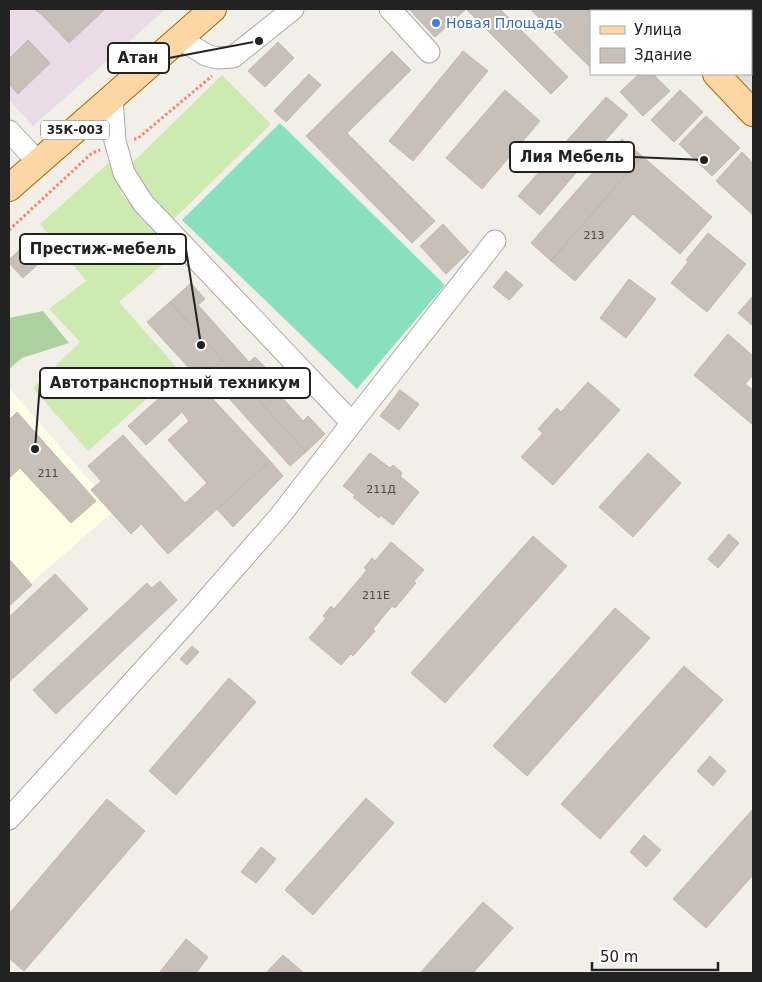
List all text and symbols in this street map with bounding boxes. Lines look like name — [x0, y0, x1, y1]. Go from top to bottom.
legend — [590, 10, 752, 75]
place label: Новая Площадь — [446, 15, 563, 31]
marker: Новая Площадь — [430, 17, 442, 29]
text: Улица — [634, 21, 682, 39]
callout: Атан — [108, 43, 169, 73]
text: Здание — [634, 46, 692, 64]
text: Атан — [118, 49, 158, 67]
road number: 35К-003 — [41, 120, 109, 140]
callout: Лия Мебель — [510, 142, 634, 172]
text: Лия Мебель — [520, 148, 624, 166]
house number: 213 — [584, 229, 605, 242]
callout: Престиж-мебель — [20, 234, 186, 264]
text: Престиж-мебель — [30, 240, 176, 258]
callout: Автотранспортный техникум — [40, 368, 310, 398]
text: Автотранспортный техникум — [50, 374, 300, 392]
house number: 211 — [38, 467, 59, 480]
house number: 211Д — [366, 483, 396, 496]
house number: 211Е — [362, 589, 390, 602]
scale bar — [592, 940, 718, 972]
text: 50 m — [600, 948, 638, 966]

